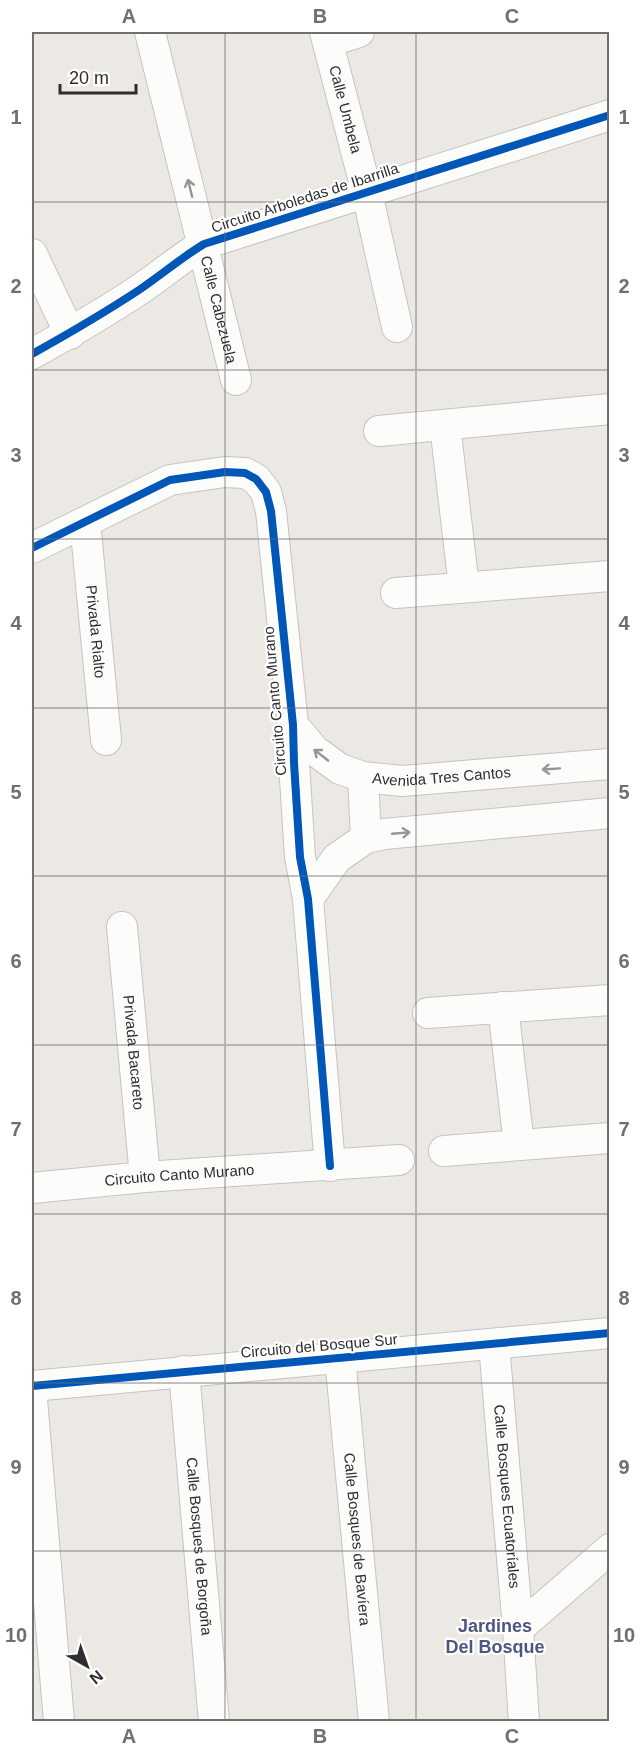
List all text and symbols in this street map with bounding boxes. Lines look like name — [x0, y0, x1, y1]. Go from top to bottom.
text: A — [122, 5, 136, 27]
text: B — [313, 5, 327, 27]
text: C — [505, 5, 519, 27]
scale bar — [60, 57, 136, 95]
street label: Calle Umbela — [326, 64, 365, 156]
text: 20 m — [69, 68, 109, 88]
text: 1 — [10, 106, 22, 128]
text: 1 — [618, 106, 630, 128]
street label: Circuito Arboledas de Ibarrilla — [209, 159, 401, 236]
one-way arrow — [183, 178, 195, 197]
street label: Calle Cabezuela — [198, 254, 241, 366]
text: 2 — [10, 275, 22, 297]
text: 2 — [618, 275, 630, 297]
text: 3 — [10, 444, 22, 466]
text: 3 — [618, 444, 630, 466]
street label: Privada Rialto — [83, 584, 109, 679]
text: 4 — [10, 612, 22, 634]
text: 4 — [618, 612, 630, 634]
street label: Circuito Canto Murano — [259, 626, 290, 777]
one-way arrow — [313, 748, 329, 761]
street label: Avenida Tres Cantos — [371, 763, 511, 789]
one-way arrow — [542, 764, 562, 775]
text: 5 — [10, 781, 22, 803]
text: 5 — [618, 781, 630, 803]
one-way arrow — [391, 827, 411, 838]
text: 6 — [10, 950, 22, 972]
text: 6 — [618, 950, 630, 972]
street label: Privada Bacareto — [120, 994, 148, 1111]
text: 7 — [10, 1118, 22, 1140]
text: 7 — [618, 1118, 630, 1140]
street label: Circuito Canto Murano — [104, 1161, 255, 1189]
text: 8 — [10, 1287, 22, 1309]
text: 8 — [618, 1287, 630, 1309]
street label: Circuito del Bosque Sur — [240, 1330, 398, 1361]
street label: Calle Bosques Ecuatoríales — [491, 1404, 524, 1589]
street label: Calle Bosques de Bavíera — [341, 1452, 374, 1627]
text: 9 — [10, 1456, 22, 1478]
text: 9 — [618, 1456, 630, 1478]
street label: Calle Bosques de Borgoña — [183, 1457, 216, 1637]
district label: Jardines Del Bosque — [445, 1616, 545, 1657]
text: 10 — [5, 1624, 27, 1646]
text: 10 — [613, 1624, 635, 1646]
north arrow — [57, 1636, 117, 1696]
text: N — [86, 1667, 106, 1687]
text: A — [122, 1725, 136, 1747]
text: B — [313, 1725, 327, 1747]
text: C — [505, 1725, 519, 1747]

